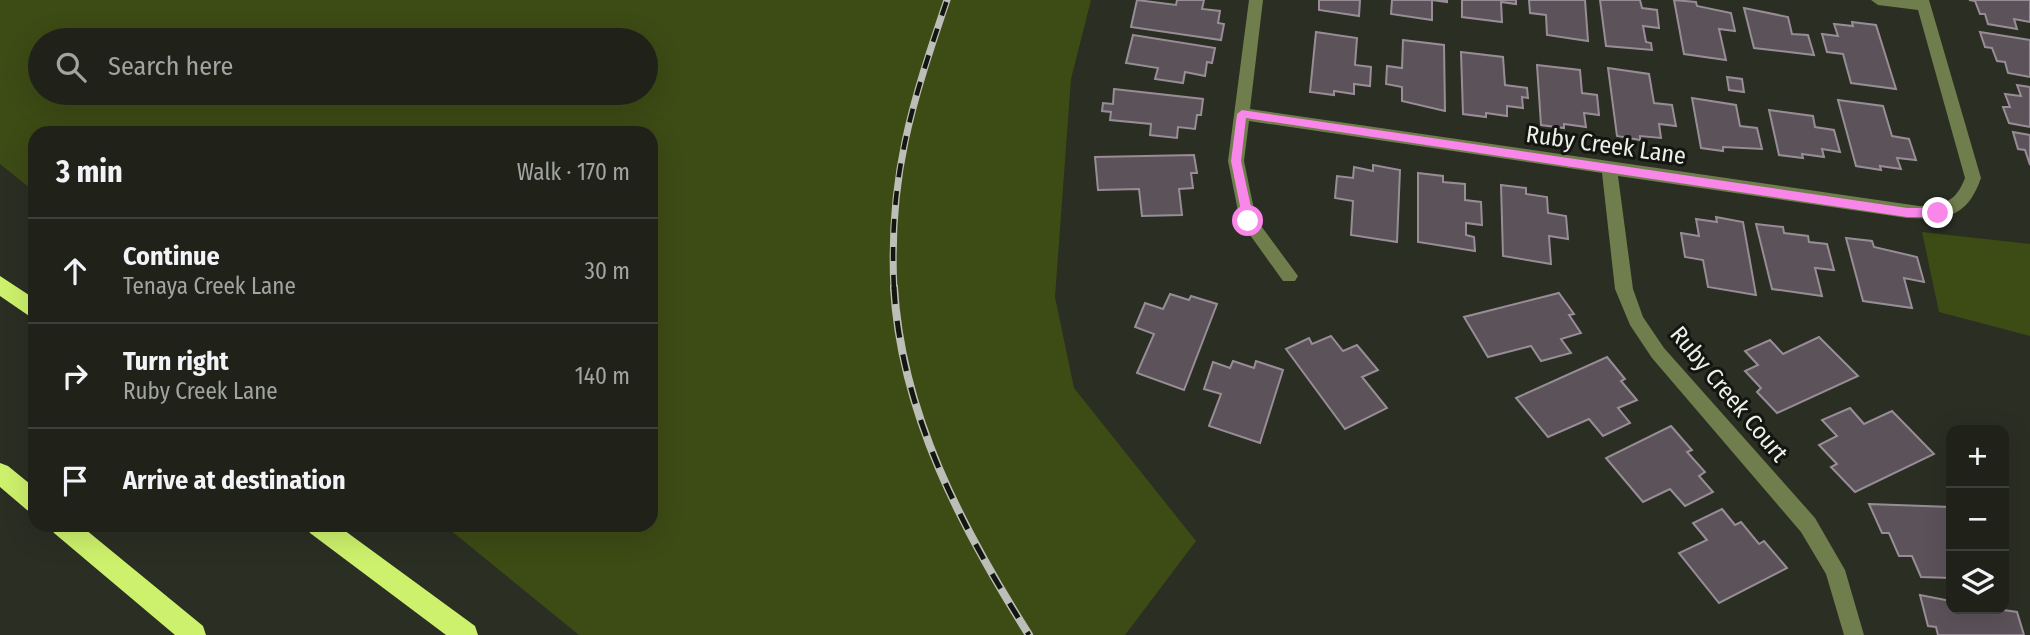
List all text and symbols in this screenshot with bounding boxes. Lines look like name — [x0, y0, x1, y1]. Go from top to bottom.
search box — [28, 28, 658, 105]
icon: search — [52, 48, 90, 86]
text: Search here — [108, 51, 233, 82]
street label: Ruby Creek Lane — [1524, 120, 1688, 170]
text: 3 min — [56, 154, 123, 190]
text: Walk · 170 m — [517, 158, 630, 186]
route end — [1922, 197, 1953, 228]
route start — [1232, 205, 1263, 236]
text: Continue — [123, 241, 220, 272]
icon: ahead — [56, 252, 94, 290]
text: 30 m — [585, 257, 630, 285]
text: Tenaya Creek Lane — [123, 272, 296, 300]
street label: Ruby Creek Court — [1664, 321, 1794, 467]
text: Turn right — [123, 346, 229, 377]
icon: right — [56, 357, 94, 395]
text: 140 m — [575, 362, 630, 390]
text: Ruby Creek Lane — [123, 377, 278, 405]
map controls — [1946, 425, 2009, 614]
button: + — [1946, 425, 2009, 488]
icon: arrive — [56, 462, 94, 500]
text: Arrive at destination — [123, 465, 346, 496]
button: − — [1946, 488, 2009, 551]
button: layers — [1946, 551, 2009, 614]

